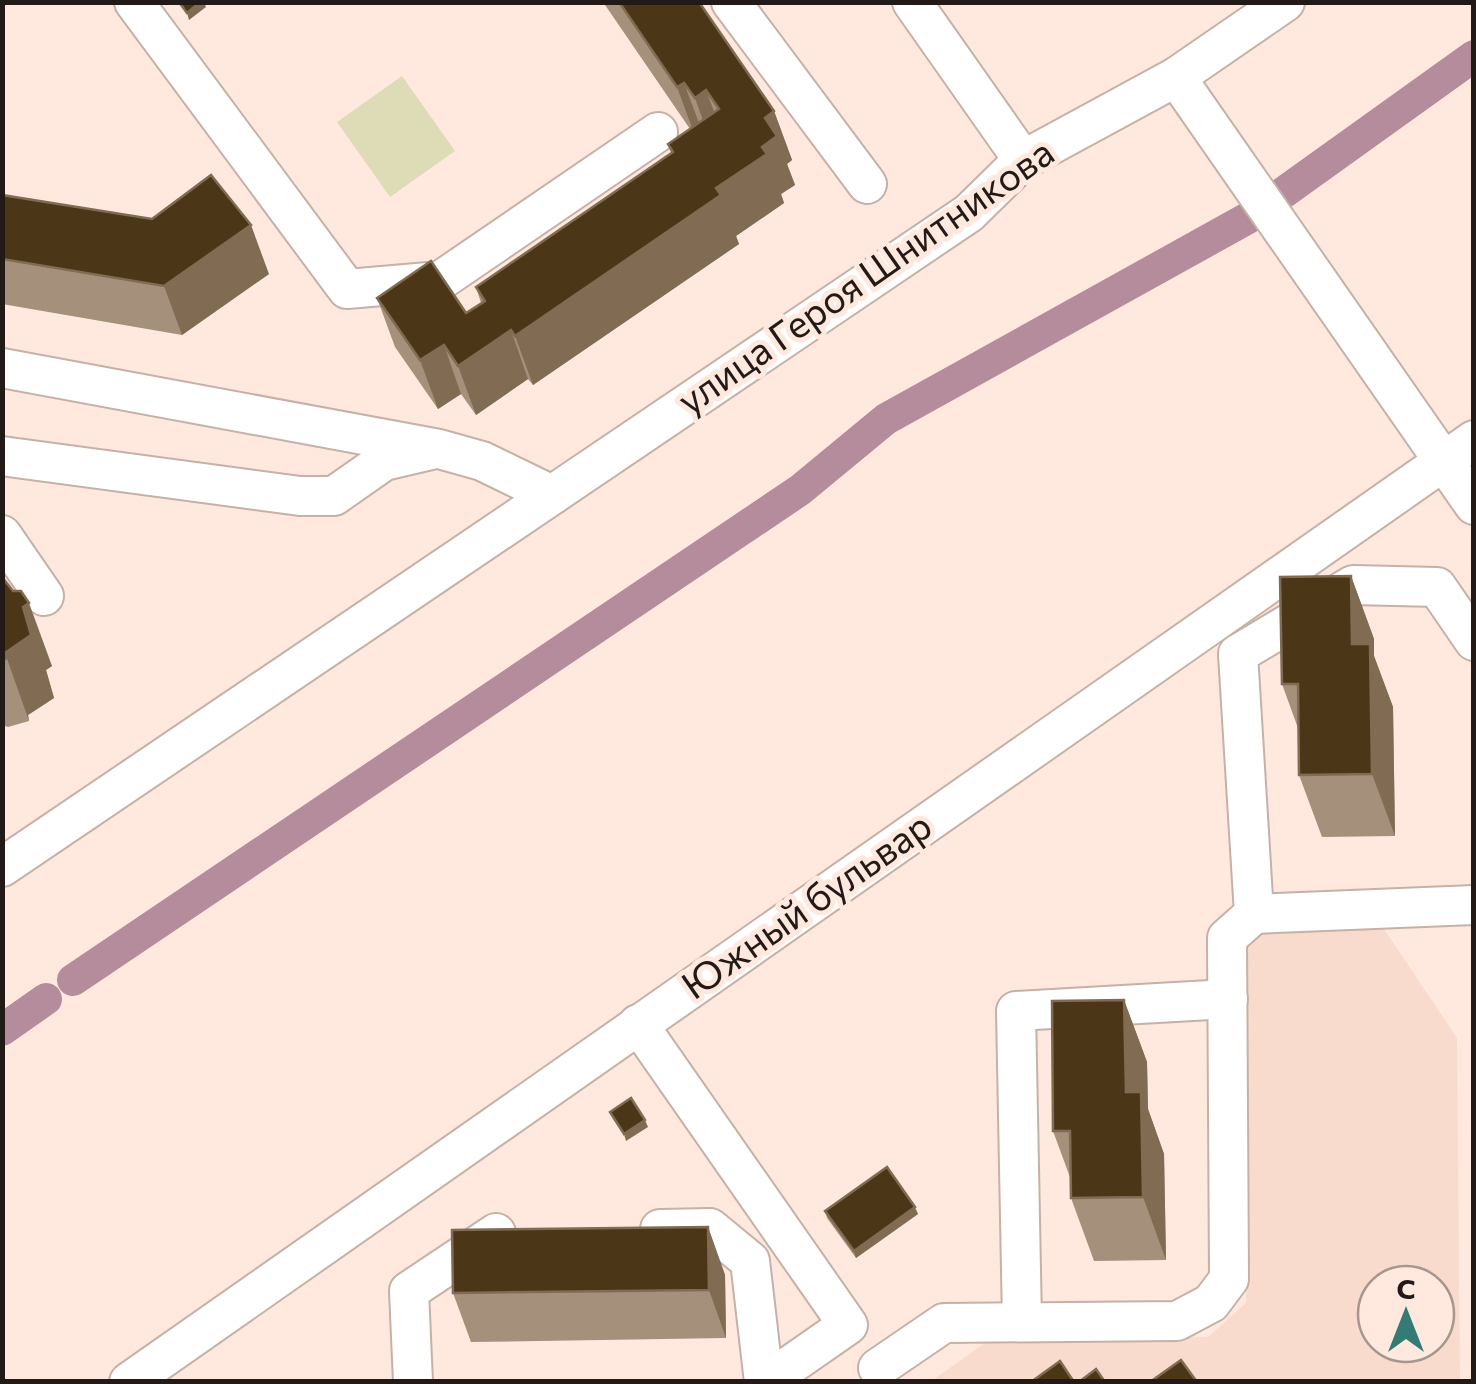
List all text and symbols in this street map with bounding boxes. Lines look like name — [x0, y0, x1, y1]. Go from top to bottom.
street label: улица Героя Шнитникова — [667, 127, 1062, 423]
street label: Южный бульвар — [672, 800, 939, 1007]
north arrow — [1356, 1264, 1456, 1364]
text: С — [1396, 1271, 1416, 1305]

